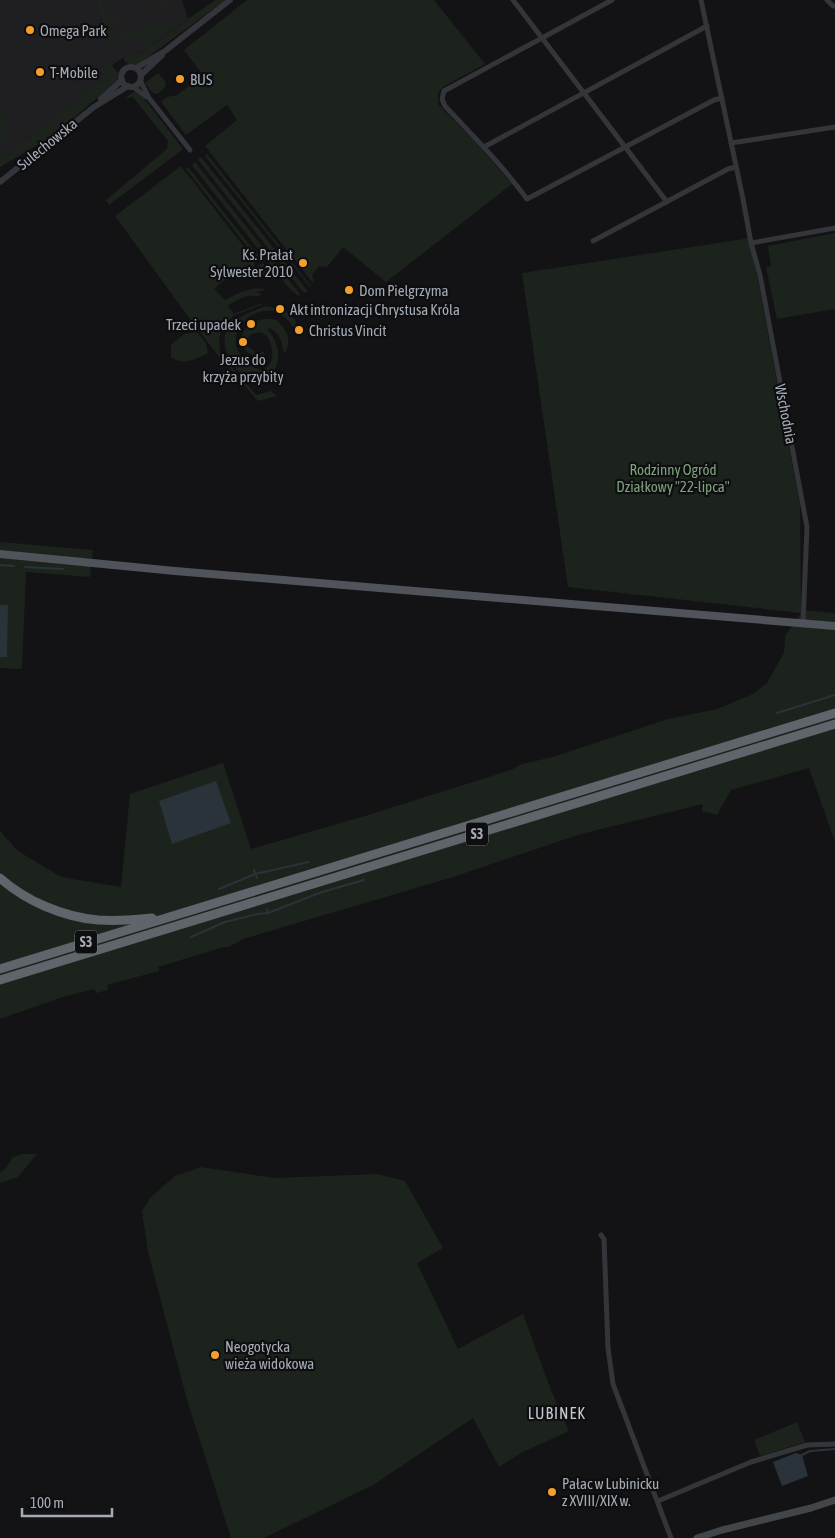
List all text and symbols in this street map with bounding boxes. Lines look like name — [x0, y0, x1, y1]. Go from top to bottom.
place label: Omega Park — [40, 22, 107, 39]
marker: Omega Park — [24, 24, 36, 36]
place label: T-Mobile — [50, 64, 98, 81]
marker: T-Mobile — [34, 66, 46, 78]
place label: BUS — [190, 71, 212, 88]
marker: BUS — [174, 73, 186, 85]
street label: Sulechowska — [14, 115, 80, 173]
place label: Ks. Prałat Sylwester 2010 — [210, 246, 293, 280]
marker: Ks. Prałat Sylwester 2010 — [297, 257, 309, 269]
place label: Dom Pielgrzyma — [359, 282, 449, 299]
marker: Dom Pielgrzyma — [343, 284, 355, 296]
place label: Akt intronizacji Chrystusa Króla — [290, 301, 460, 318]
marker: Akt intronizacji Chrystusa Króla — [274, 303, 286, 315]
place label: Trzeci upadek — [166, 316, 241, 333]
marker: Trzeci upadek — [245, 318, 257, 330]
place label: Christus Vincit — [309, 322, 387, 339]
marker: Christus Vincit — [293, 324, 305, 336]
marker: Jezus do krzyża przybity — [237, 336, 249, 348]
place label: Jezus do krzyża przybity — [202, 351, 284, 385]
street label: Wschodnia — [772, 383, 800, 445]
park label: Rodzinny Ogród Działkowy "22-lipca" — [616, 461, 730, 495]
road number: S3 — [466, 822, 488, 846]
road number: S3 — [75, 930, 97, 954]
place label: Neogotycka wieża widokowa — [225, 1338, 314, 1372]
marker: Neogotycka wieża widokowa — [209, 1349, 221, 1361]
district label: LUBINEK — [528, 1404, 586, 1422]
place label: Pałac w Lubinicku z XVIII/XIX w. — [562, 1475, 659, 1509]
scale bar — [22, 1486, 112, 1518]
marker: Pałac w Lubinicku z XVIII/XIX w. — [546, 1486, 558, 1498]
text: 100 m — [30, 1494, 64, 1511]

